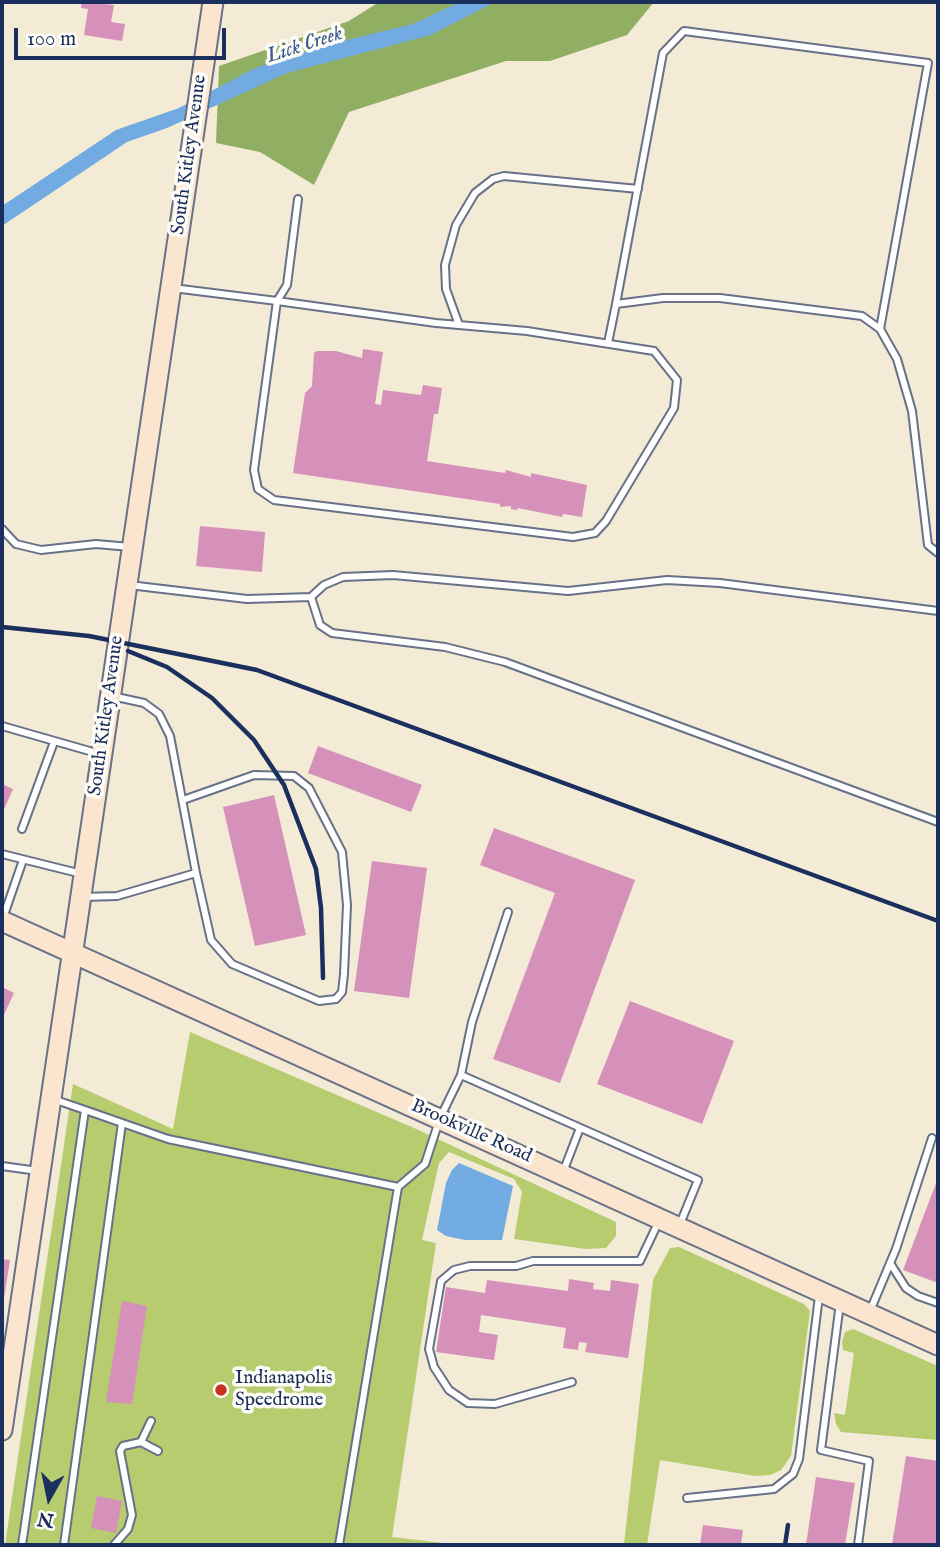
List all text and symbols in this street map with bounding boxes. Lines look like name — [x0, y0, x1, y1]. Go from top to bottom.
scale bar — [18, 14, 229, 58]
water label: Lick Creek — [264, 22, 346, 70]
text: 100 m — [27, 26, 76, 53]
street label: South Kitley Avenue — [167, 74, 213, 236]
street label: South Kitley Avenue — [84, 635, 130, 797]
street label: Brookville Road — [407, 1095, 535, 1169]
place label: Indianapolis Speedrome — [235, 1368, 332, 1412]
marker: Indianapolis Speedrome — [213, 1382, 229, 1398]
north arrow — [14, 1463, 84, 1533]
text: N — [36, 1506, 56, 1532]

